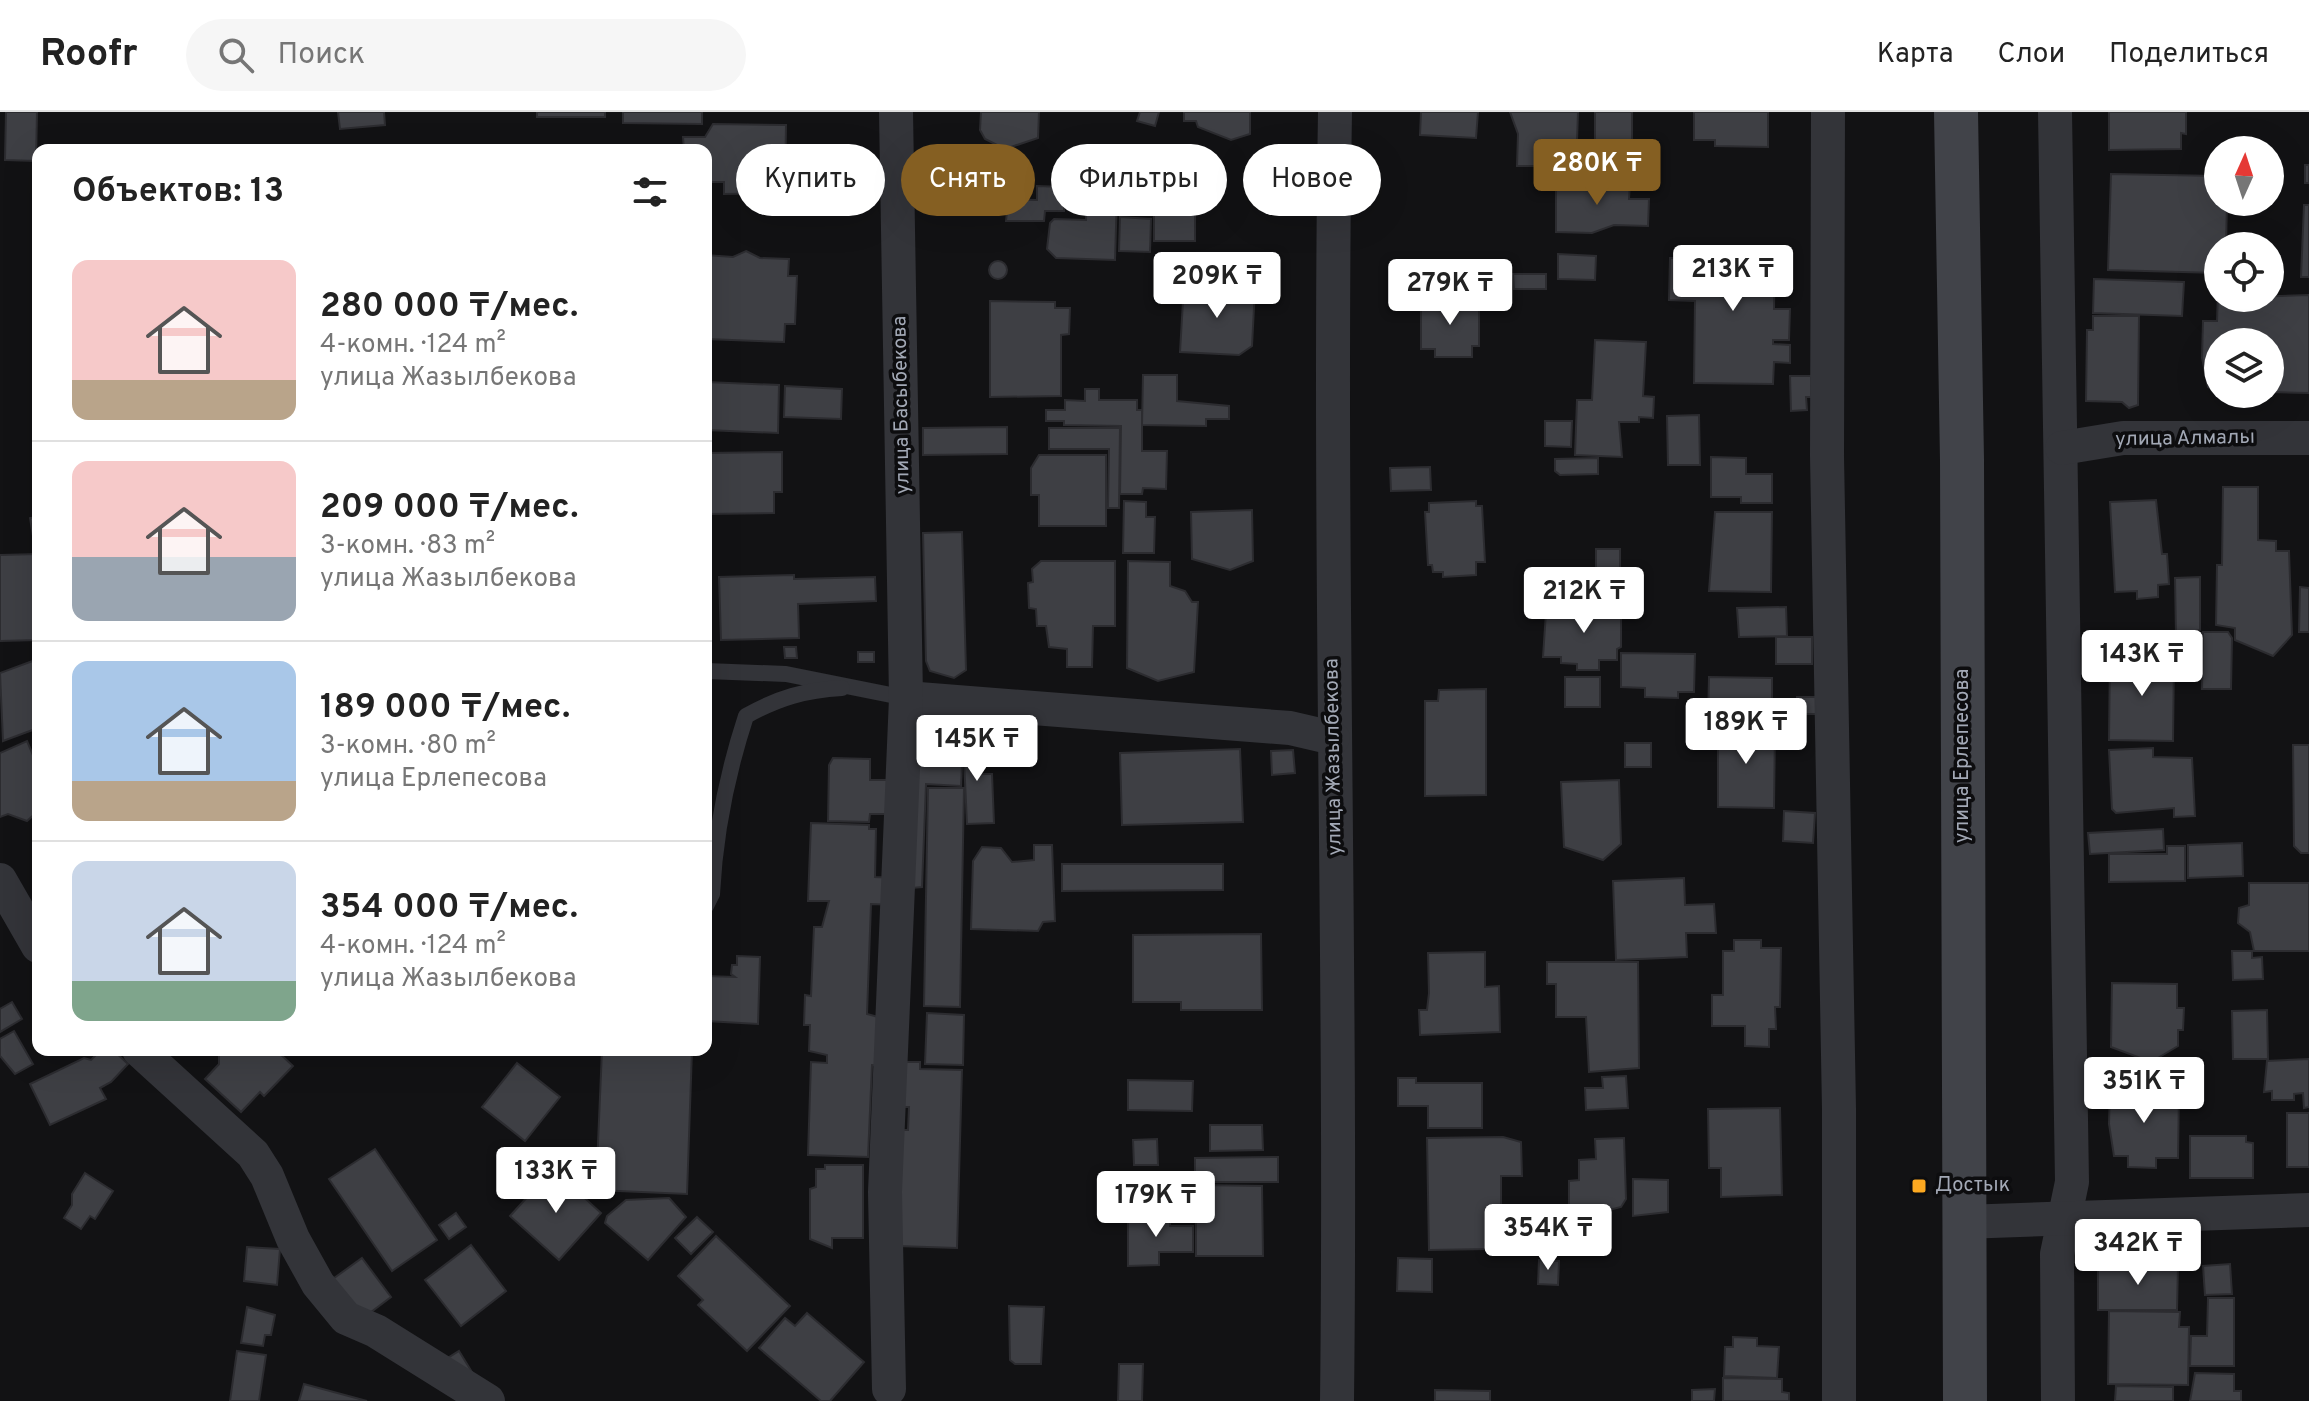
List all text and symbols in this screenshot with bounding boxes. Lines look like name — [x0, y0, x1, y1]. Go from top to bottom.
search box — [186, 19, 746, 91]
text: Roofr — [40, 31, 138, 80]
icon: search — [214, 33, 258, 77]
text: Поиск — [278, 37, 365, 74]
text: Карта — [1877, 37, 1953, 73]
text: Слои — [1997, 37, 2065, 73]
text: Поделиться — [2109, 37, 2269, 73]
north arrow — [2204, 136, 2284, 216]
map controls — [2204, 136, 2284, 408]
pin: 280K ₸ — [1532, 139, 1662, 207]
chip: Купить — [736, 144, 885, 216]
chip: Снять — [901, 144, 1035, 216]
chip: Фильтры — [1051, 144, 1227, 216]
chip: Новое — [1243, 144, 1381, 216]
text: 280K ₸ — [1552, 148, 1642, 181]
icon: filters — [628, 170, 672, 214]
text: Объектов: 13 — [72, 171, 284, 214]
button: locate — [2204, 232, 2284, 312]
pin: 213K ₸ — [1668, 245, 1798, 313]
pin: 209K ₸ — [1152, 252, 1282, 320]
text: 213K ₸ — [1691, 254, 1775, 287]
pin: 279K ₸ — [1385, 259, 1515, 327]
text: 209K ₸ — [1172, 261, 1262, 294]
text: 279K ₸ — [1406, 268, 1494, 301]
text: 280 000 ₸/мес. — [320, 286, 578, 329]
icon: home — [136, 292, 232, 388]
street label: улица Басыбекова — [887, 315, 917, 495]
button: layers — [2204, 328, 2284, 408]
text: 4-комн. · 124 m² — [320, 329, 506, 362]
text: улица Жазылбекова — [320, 362, 576, 395]
street label: улица Алмалы — [2115, 425, 2255, 453]
text: 209 000 ₸/мес. — [320, 487, 578, 530]
icon: home — [136, 493, 232, 589]
text: 3-комн. · 83 m² — [320, 530, 495, 563]
text: улица Жазылбекова — [320, 563, 576, 596]
pin: 212K ₸ — [1519, 567, 1649, 635]
text: 212K ₸ — [1542, 576, 1626, 609]
pin: 143K ₸ — [2077, 630, 2207, 698]
text: 143K ₸ — [2100, 639, 2184, 672]
street label: улица Жазылбекова — [1319, 658, 1349, 856]
street label: улица Ерлепесова — [1950, 669, 1976, 843]
text: 189 000 ₸/мес. — [320, 687, 570, 730]
icon: home — [136, 693, 232, 789]
pin: 189K ₸ — [1681, 698, 1811, 766]
text: 189K ₸ — [1704, 707, 1788, 740]
pin: 145K ₸ — [912, 715, 1042, 783]
text: 145K ₸ — [934, 724, 1020, 757]
text: 3-комн. · 80 m² — [320, 730, 496, 763]
text: улица Ерлепесова — [320, 763, 547, 796]
text: 354 000 ₸/мес. — [320, 887, 578, 930]
icon: home — [136, 893, 232, 989]
text: 4-комн. · 124 m² — [320, 930, 506, 963]
text: улица Жазылбекова — [320, 963, 576, 996]
pin: 351K ₸ — [2079, 1057, 2209, 1125]
text: 351K ₸ — [2102, 1066, 2186, 1099]
pin: 133K ₸ — [491, 1147, 621, 1215]
text: 133K ₸ — [514, 1156, 598, 1189]
pin: 179K ₸ — [1091, 1171, 1221, 1239]
place label: Достык — [1935, 1173, 2010, 1199]
marker: Достык — [1910, 1177, 1928, 1195]
text: 179K ₸ — [1115, 1180, 1197, 1213]
pin: 354K ₸ — [1483, 1204, 1613, 1272]
text: 354K ₸ — [1503, 1213, 1593, 1246]
pin: 342K ₸ — [2073, 1219, 2203, 1287]
text: 342K ₸ — [2093, 1228, 2183, 1261]

